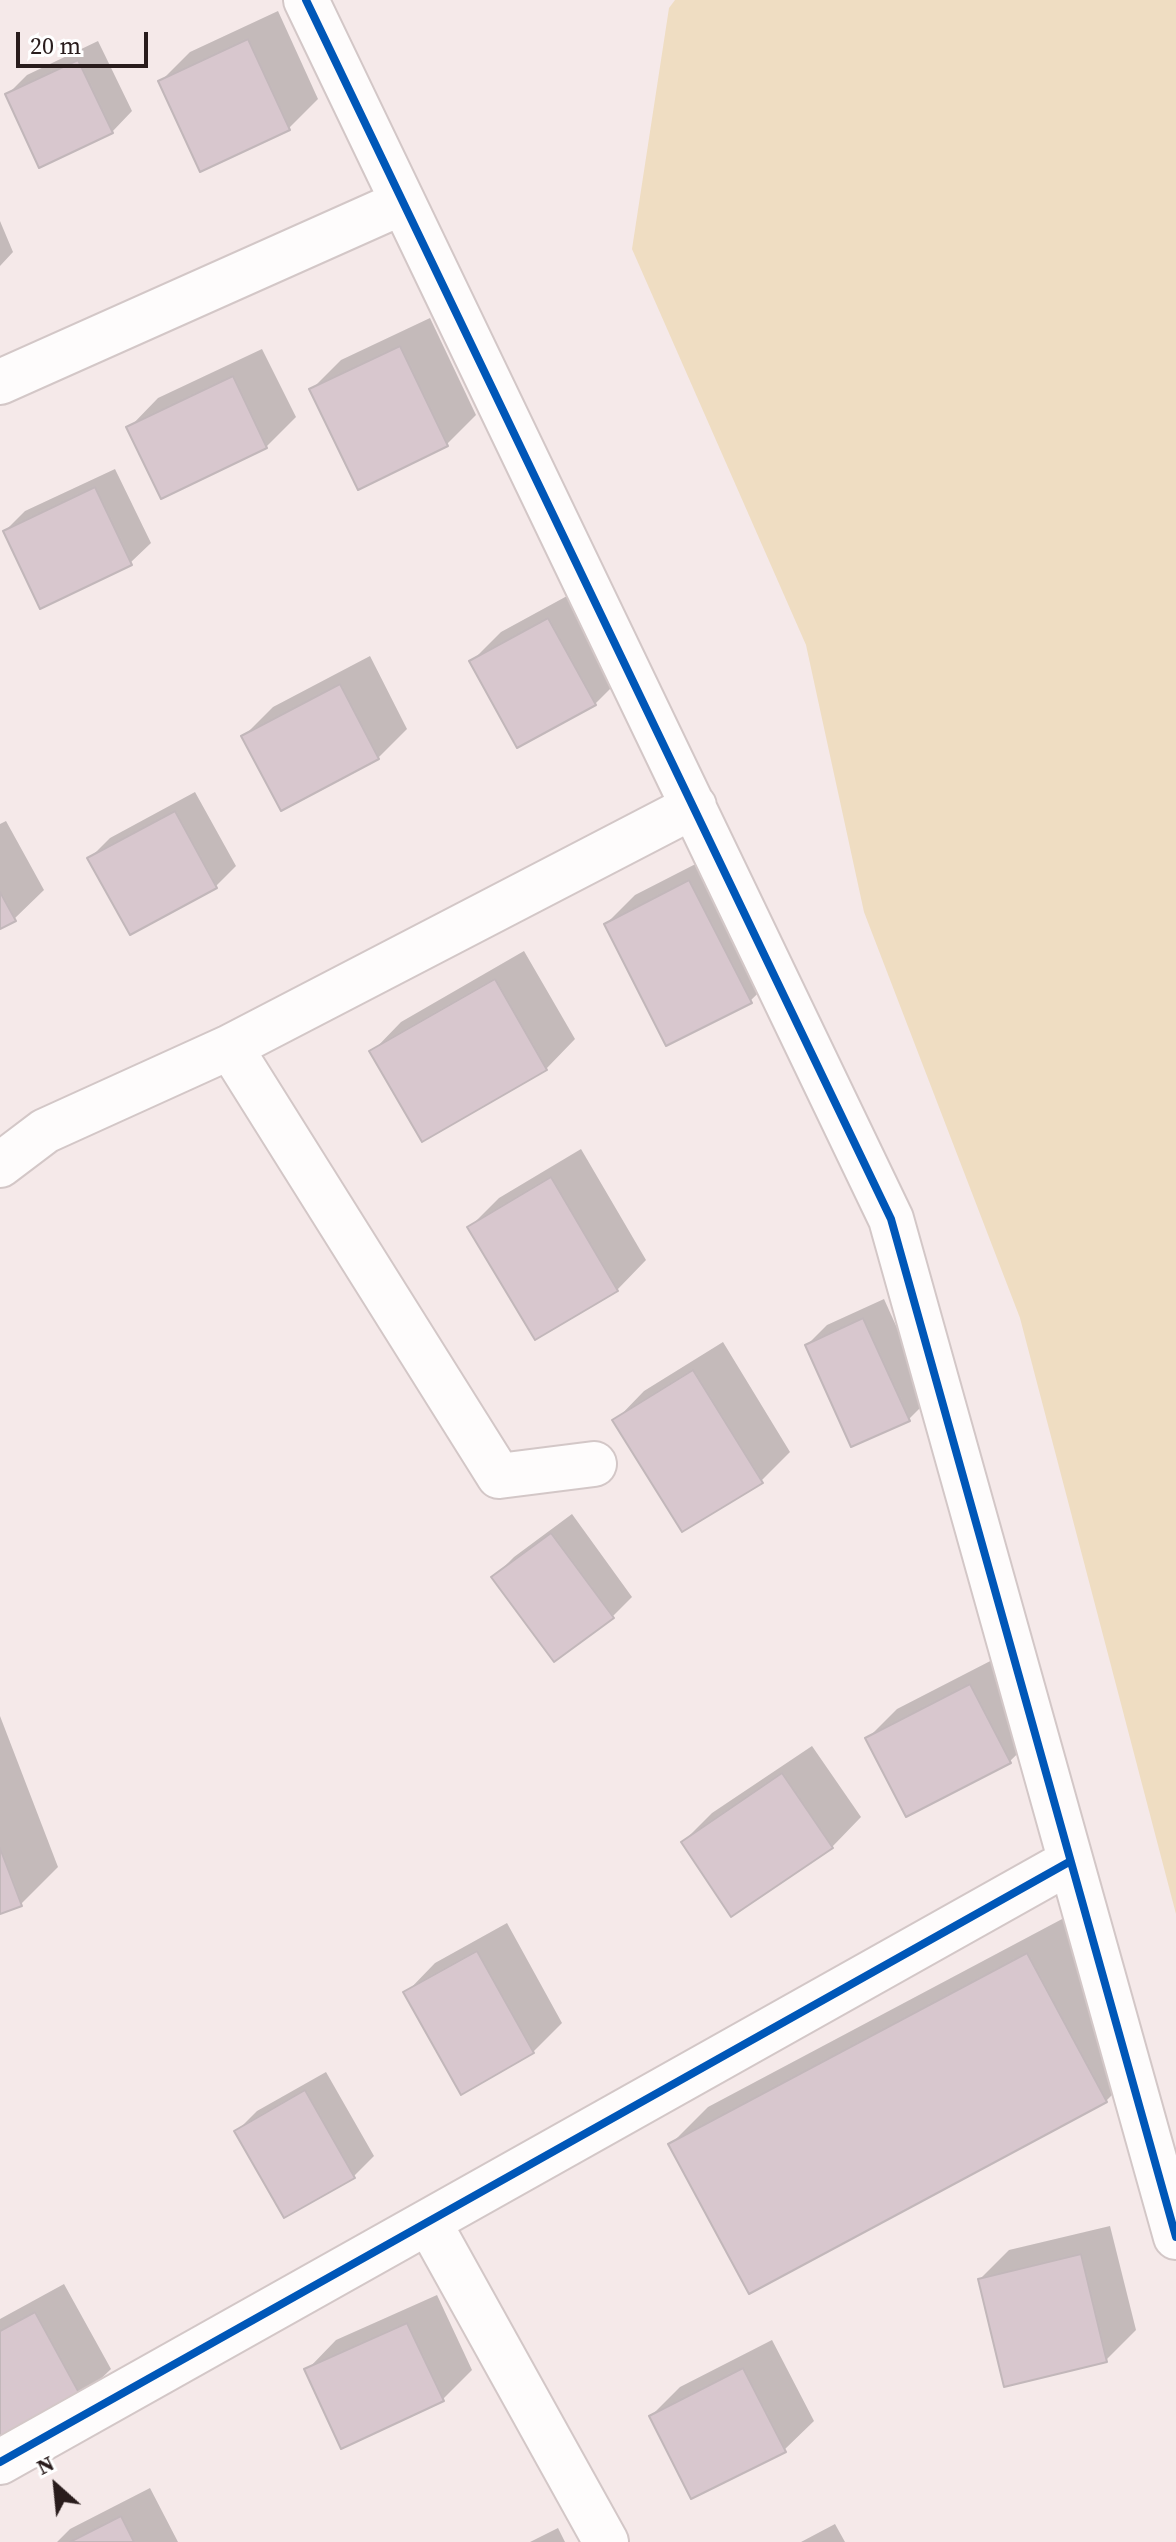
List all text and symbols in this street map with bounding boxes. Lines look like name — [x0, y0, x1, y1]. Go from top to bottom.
scale bar — [20, 16, 152, 66]
text: 20 m — [30, 29, 81, 62]
north arrow — [16, 2446, 96, 2526]
text: N — [31, 2448, 59, 2482]

